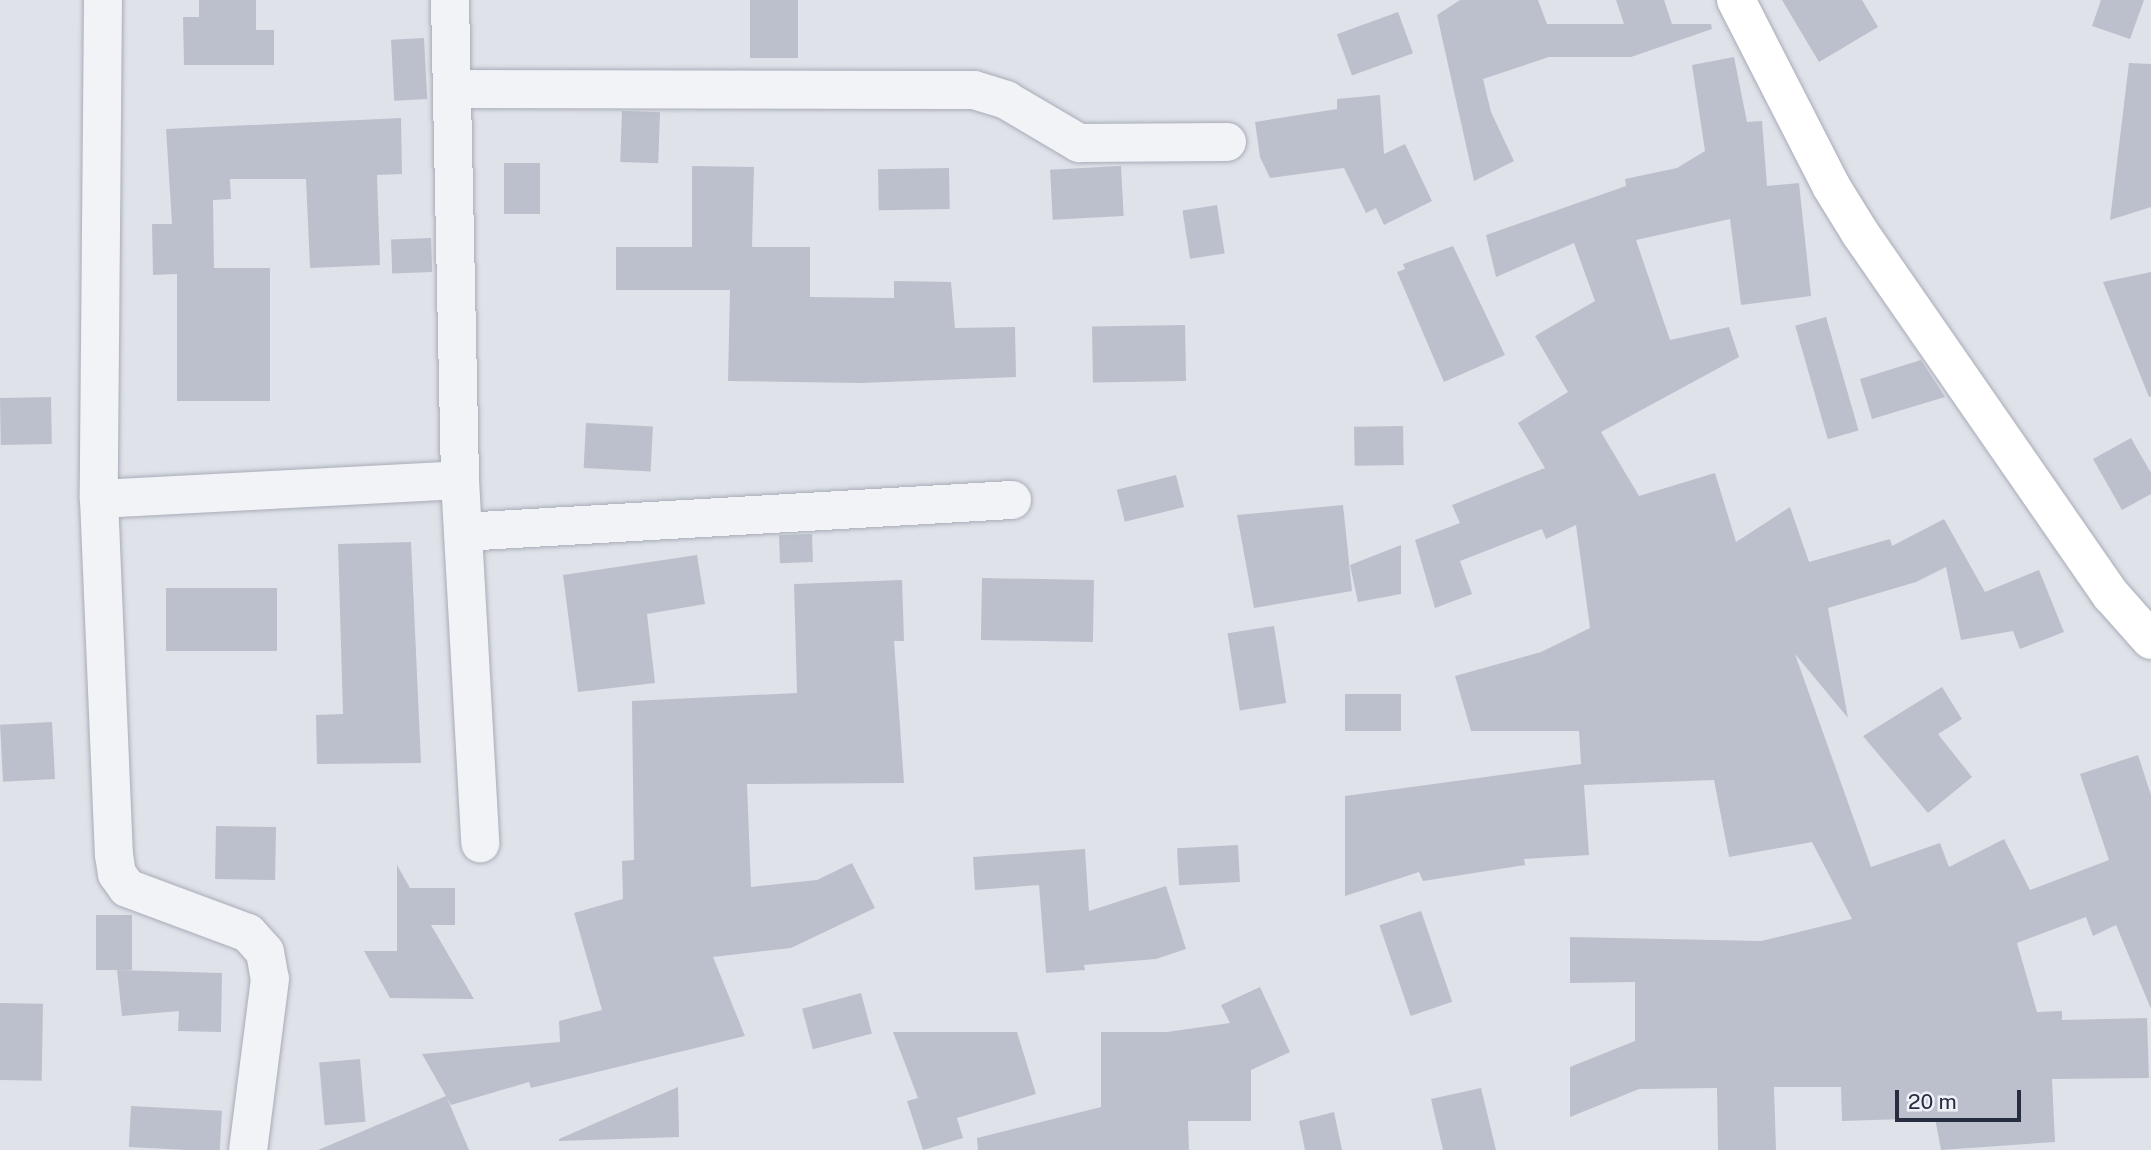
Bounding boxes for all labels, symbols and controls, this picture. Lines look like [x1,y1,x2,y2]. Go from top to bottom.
scale bar [1899,1076,2025,1120]
text: 20 m [1908,1089,1957,1114]

